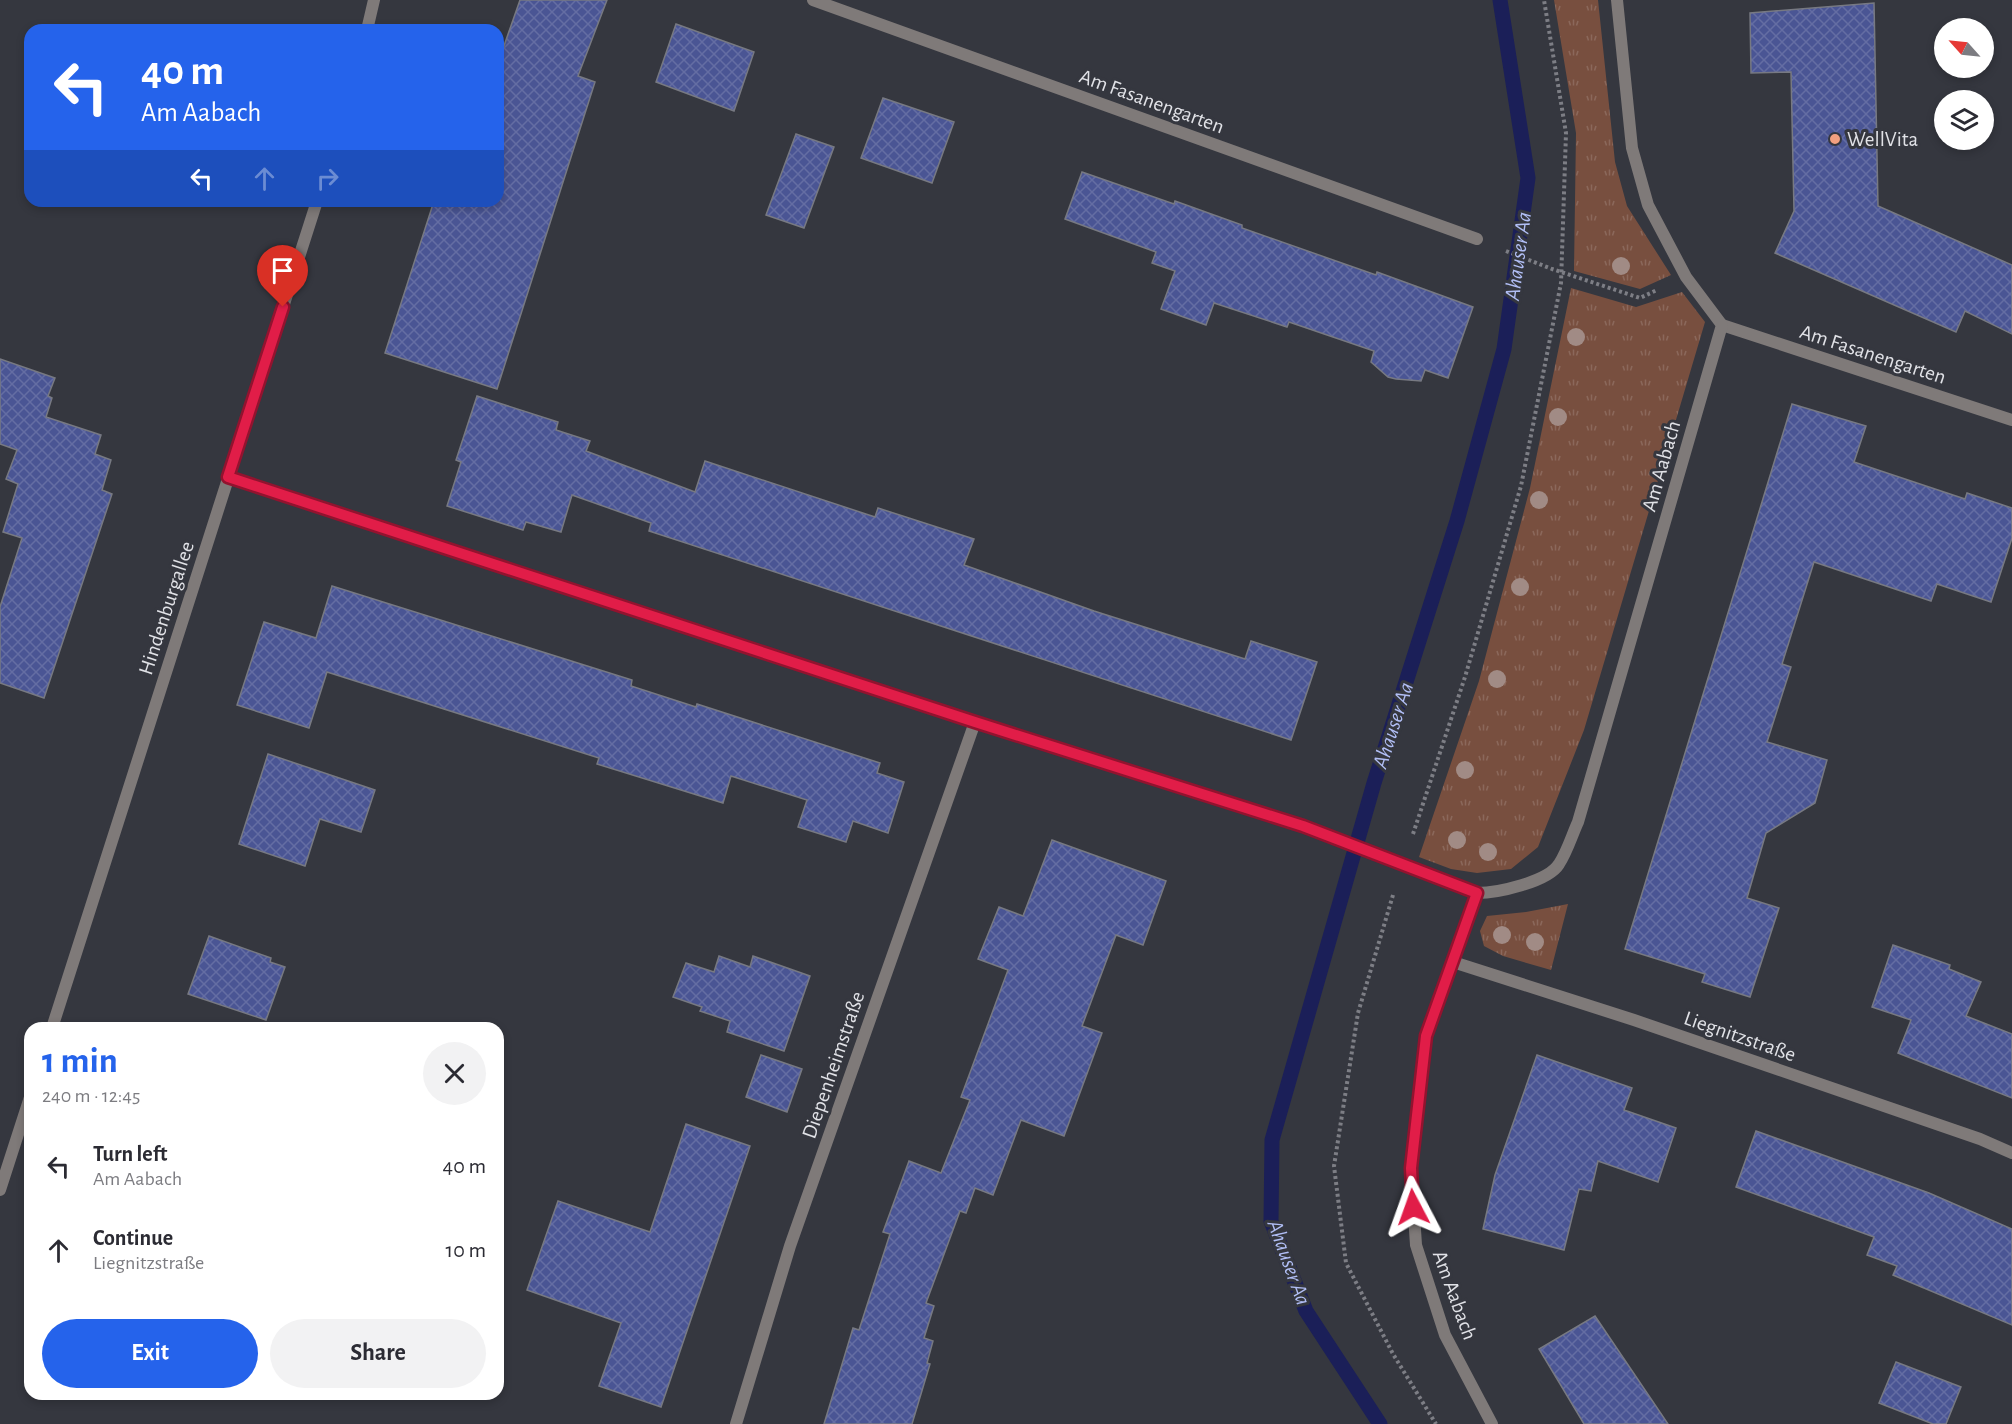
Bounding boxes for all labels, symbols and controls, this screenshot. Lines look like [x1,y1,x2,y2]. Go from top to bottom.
north arrow [1934,18,1994,78]
map controls [1934,18,1994,150]
icon: left [42,48,120,126]
text: 40 m [141,50,224,92]
street label: Am Fasanengarten [1077,66,1227,137]
button: layers [1934,90,1994,150]
text: Am Aabach [141,99,261,126]
place label: WellVita [1847,129,1918,150]
marker: WellVita [1828,132,1842,146]
icon: left [185,162,218,195]
icon: ahead [248,162,281,195]
icon: right [311,162,344,195]
water label: Ahauser Aa [1501,210,1535,303]
pin [257,245,308,307]
icon: arrive [266,254,299,287]
street label: Am Fasanengarten [1797,321,1948,388]
street label: Am Aabach [1638,418,1684,514]
street label: Hindenburgallee [135,539,198,678]
water label: Ahauser Aa [1368,680,1417,772]
street label: Diepenheimstraße [798,989,868,1141]
street label: Liegnitzstraße [1681,1008,1798,1065]
button: close [423,1042,486,1105]
text: 1 min [42,1043,118,1079]
text: 240 m · 12:45 [42,1086,140,1106]
text: Turn left [93,1143,167,1165]
icon: left [42,1150,75,1183]
text: 40 m [443,1155,486,1177]
text: Am Aabach [93,1169,182,1189]
position arrow [1381,1175,1445,1239]
water label: Ahauser Aa [1263,1216,1315,1308]
text: Continue [93,1227,173,1249]
icon: ahead [42,1234,75,1267]
text: 10 m [446,1239,486,1261]
street label: Am Aabach [1429,1248,1480,1343]
text: Liegnitzstraße [93,1253,204,1273]
button: Exit [42,1319,258,1388]
button: Share [270,1319,486,1388]

